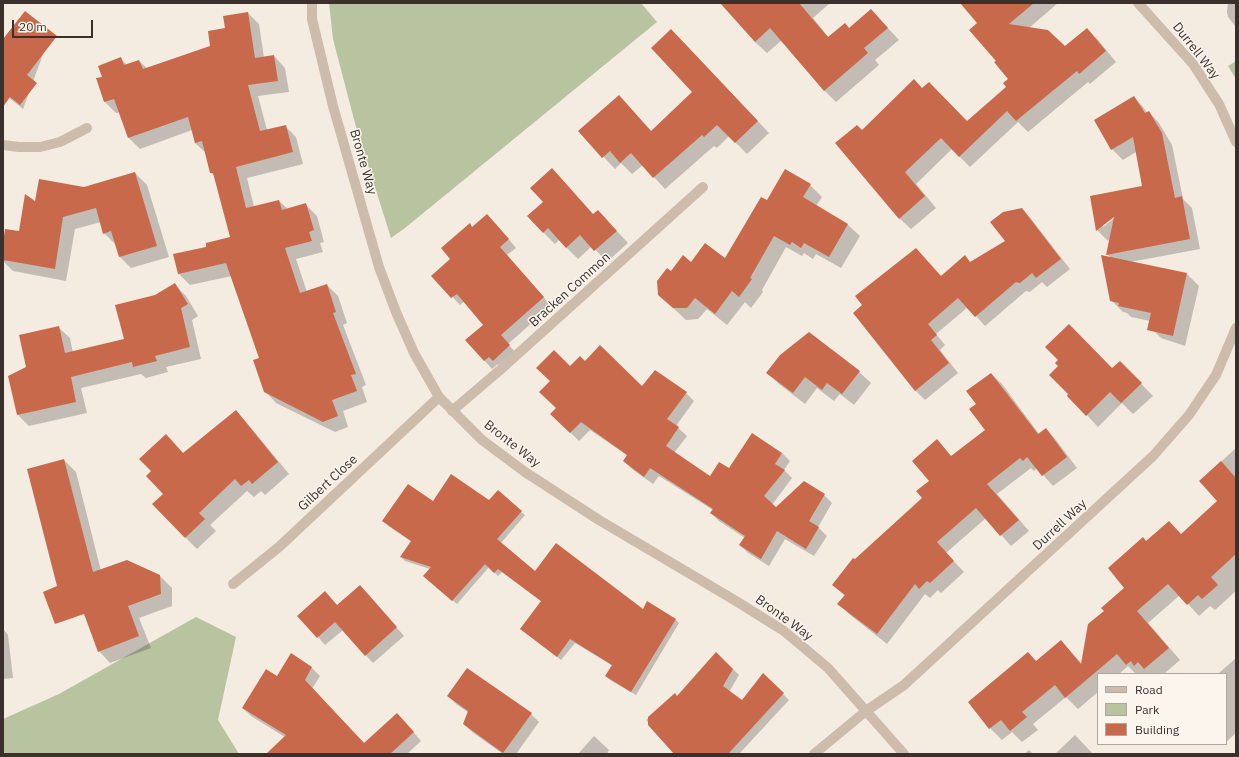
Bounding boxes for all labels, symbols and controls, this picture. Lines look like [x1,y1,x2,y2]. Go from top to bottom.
scale bar [14,12,95,38]
text: 20 m [19,19,47,34]
street label: Durrell Way [1169,20,1223,82]
street label: Bronte Way [346,127,380,197]
street label: Bracken Common [526,250,614,330]
street label: Bronte Way [481,417,543,471]
street label: Gilbert Close [295,452,361,514]
street label: Durrell Way [1030,496,1090,554]
street label: Bronte Way [752,592,816,644]
legend [1097,673,1227,745]
text: Road [1135,682,1163,697]
text: Park [1135,702,1159,717]
text: Building [1135,722,1179,737]

